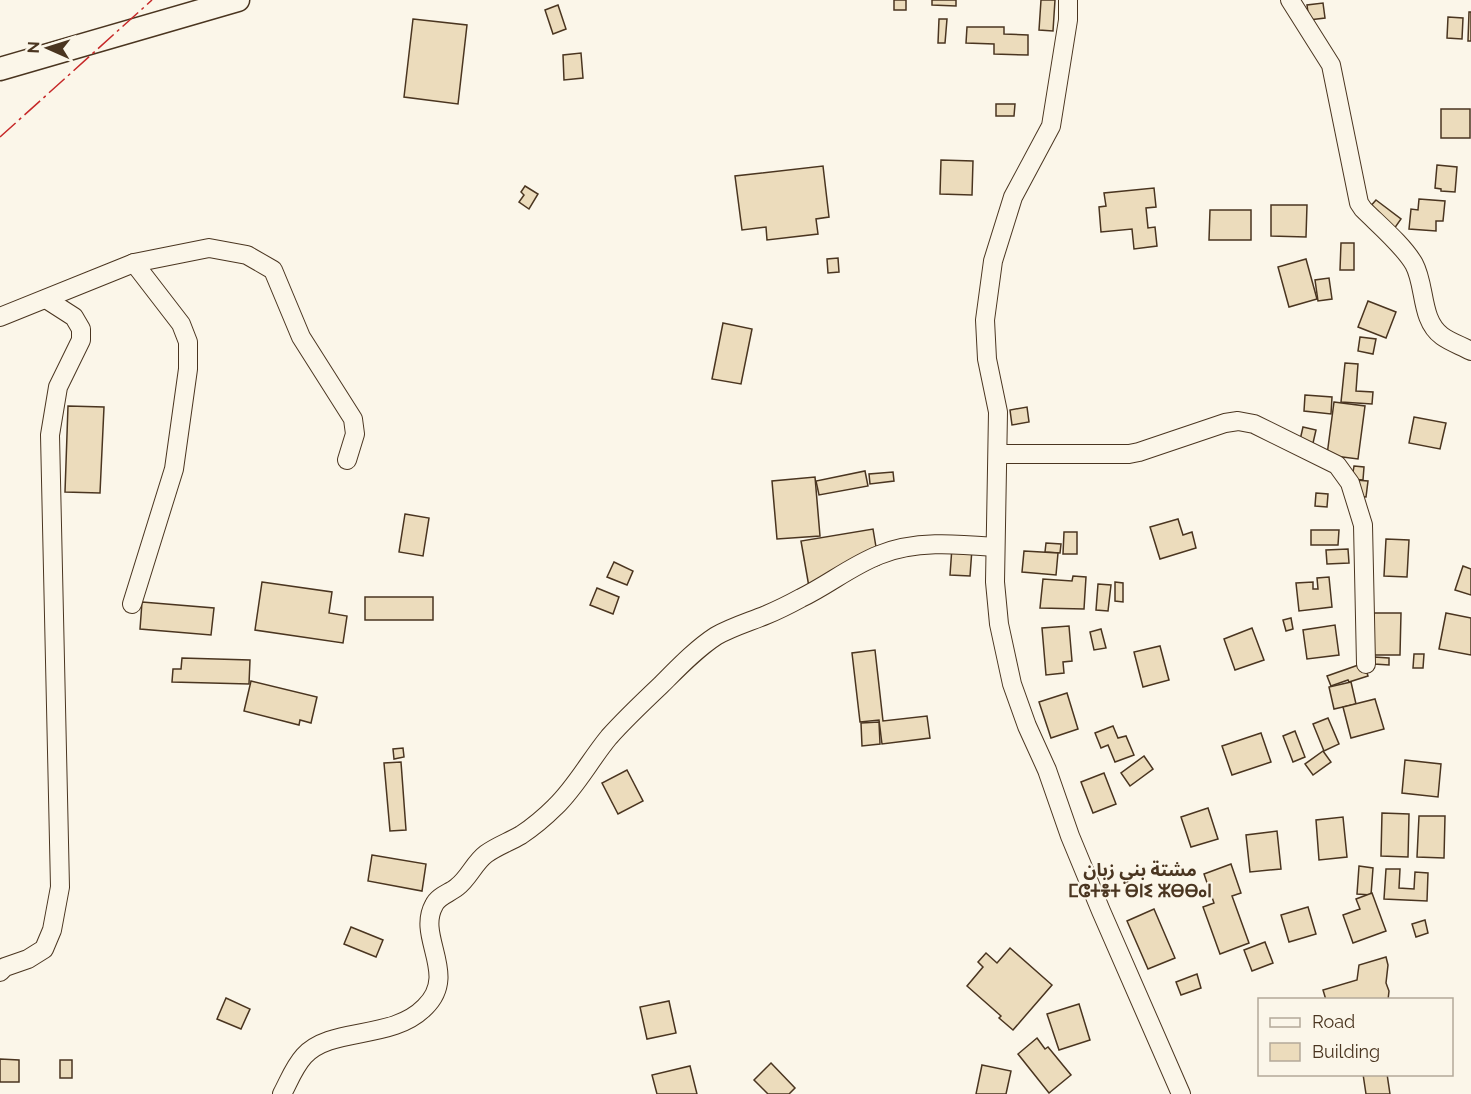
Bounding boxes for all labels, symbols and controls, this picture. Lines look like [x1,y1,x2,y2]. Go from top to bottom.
north arrow [18,18,78,78]
text: N [24,41,43,54]
district label: مشتة بني زبان ⵎⵛⵜⴻⵜ ⴱⵏⵉ ⵣⴱⴱⴰⵏ [1068,859,1212,901]
legend [1258,998,1453,1076]
text: Road [1312,1011,1355,1032]
text: Building [1312,1041,1380,1062]

